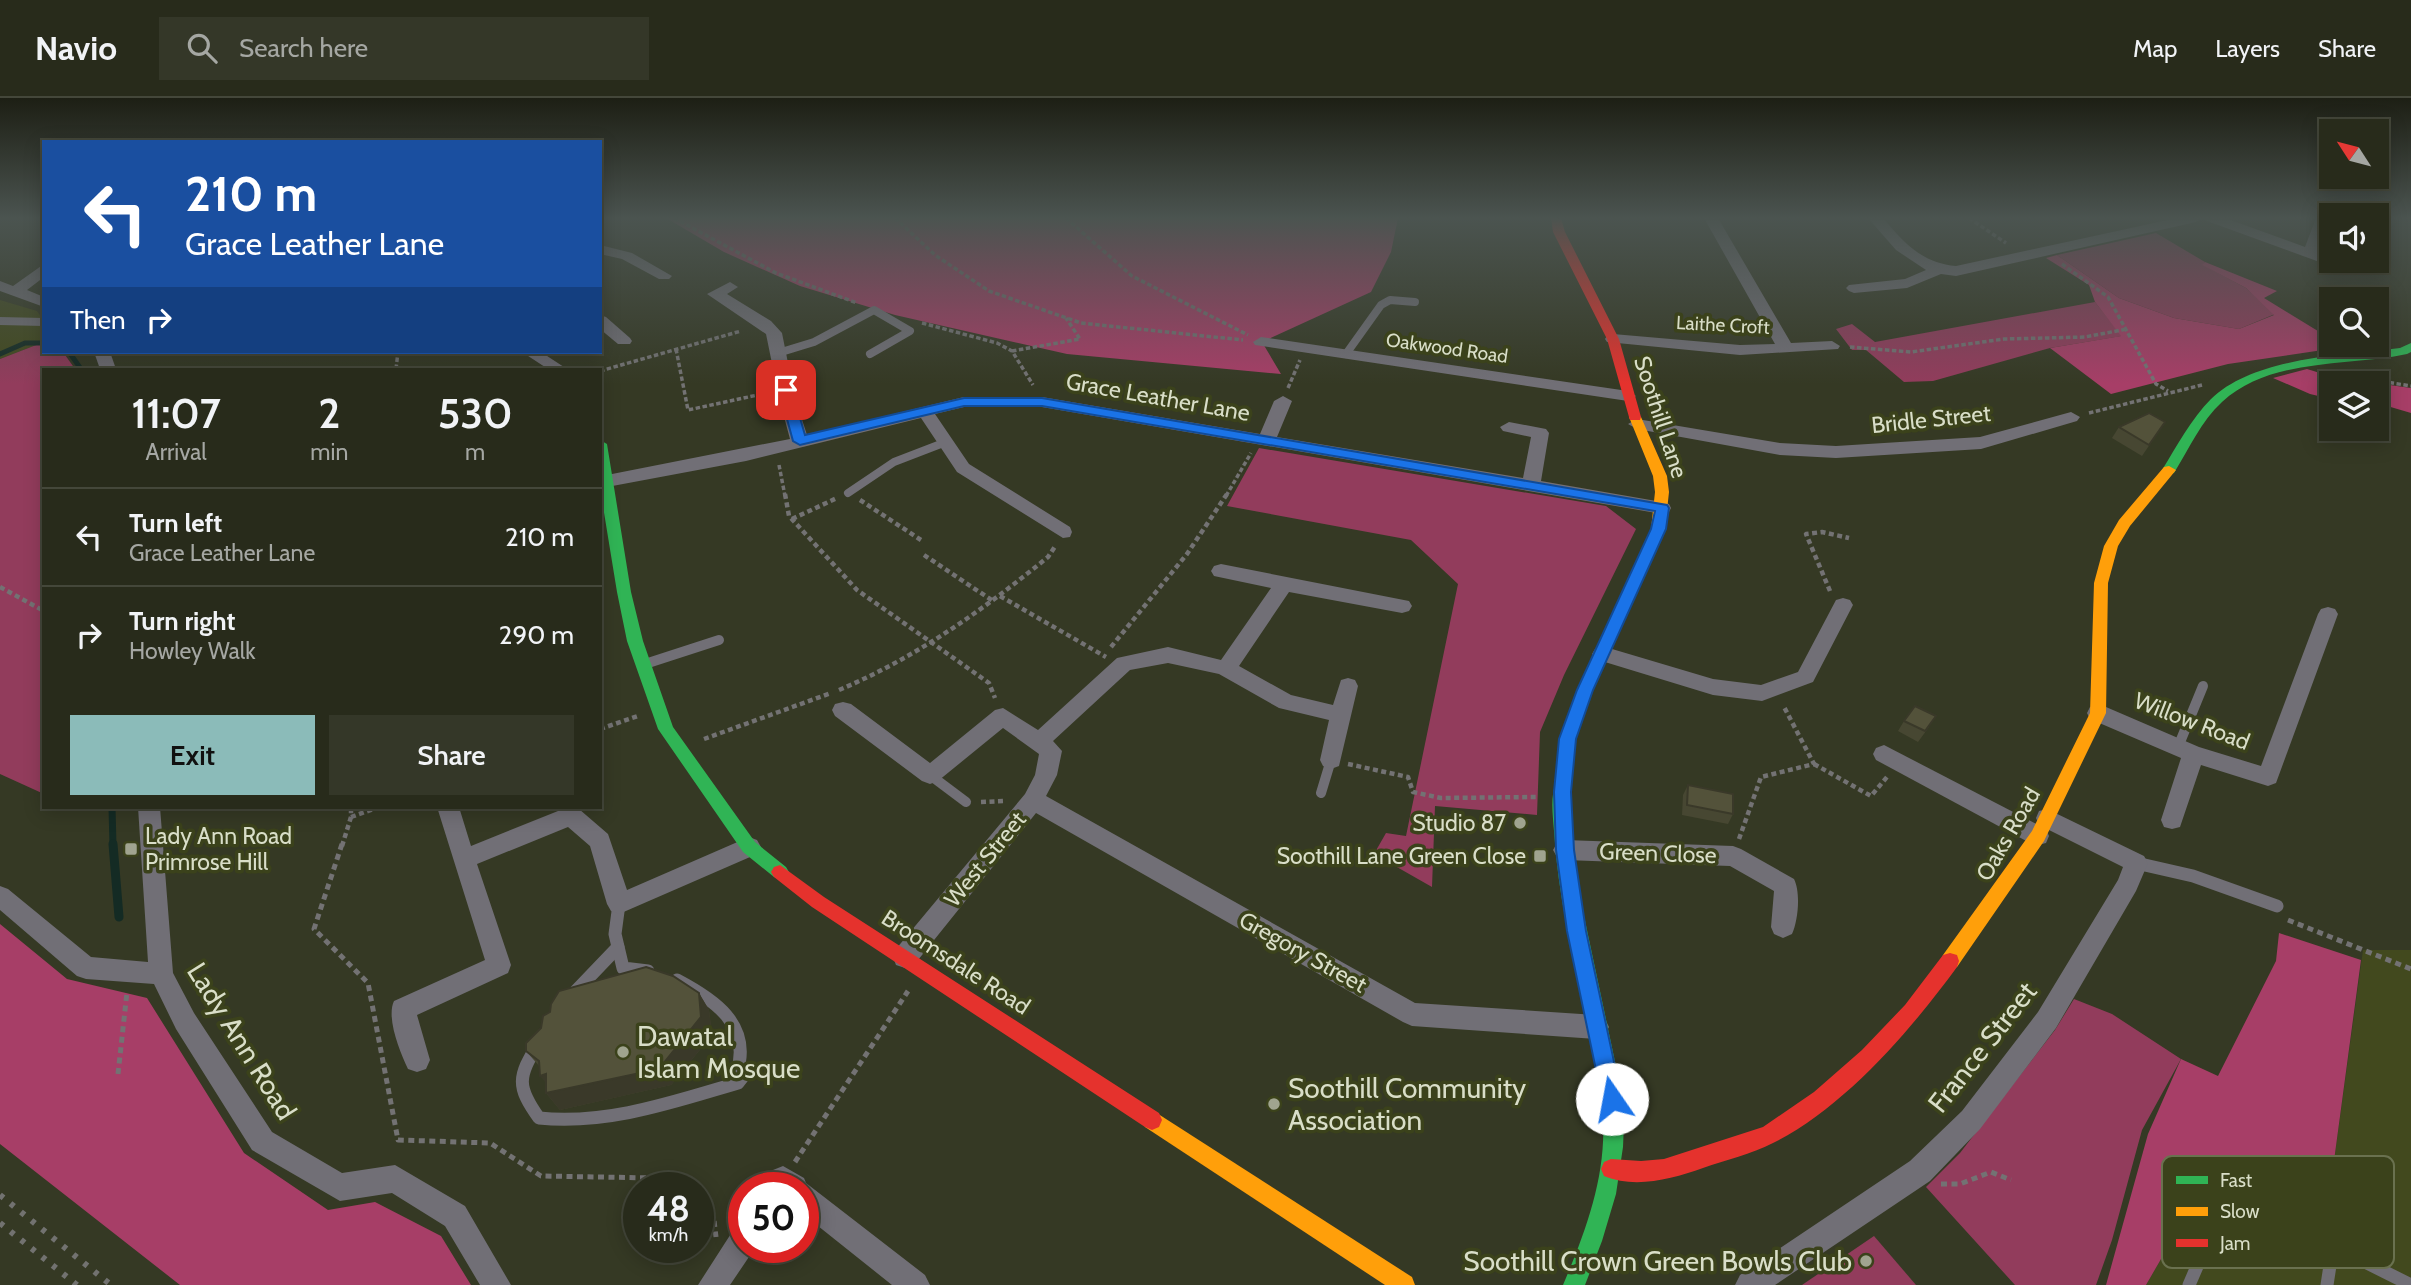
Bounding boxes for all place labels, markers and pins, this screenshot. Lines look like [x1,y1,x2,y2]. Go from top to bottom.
pin [756,360,816,420]
place label: Studio 87 [1412,809,1506,837]
marker: Studio 87 [1512,815,1528,831]
place label: Lady Ann Road Primrose Hill [145,822,292,876]
marker: Lady Ann Road Primrose Hill [123,841,139,857]
place label: Soothill Lane Green Close [1277,842,1526,870]
marker: Soothill Lane Green Close [1532,848,1548,864]
place label: Dawatal Islam Mosque [637,1019,800,1085]
marker: Dawatal Islam Mosque [615,1044,631,1060]
place label: Soothill Community Association [1288,1071,1526,1137]
marker: Soothill Community Association [1266,1096,1282,1112]
place label: Soothill Crown Green Bowls Club [1463,1244,1852,1278]
marker: Soothill Crown Green Bowls Club [1858,1253,1874,1269]

